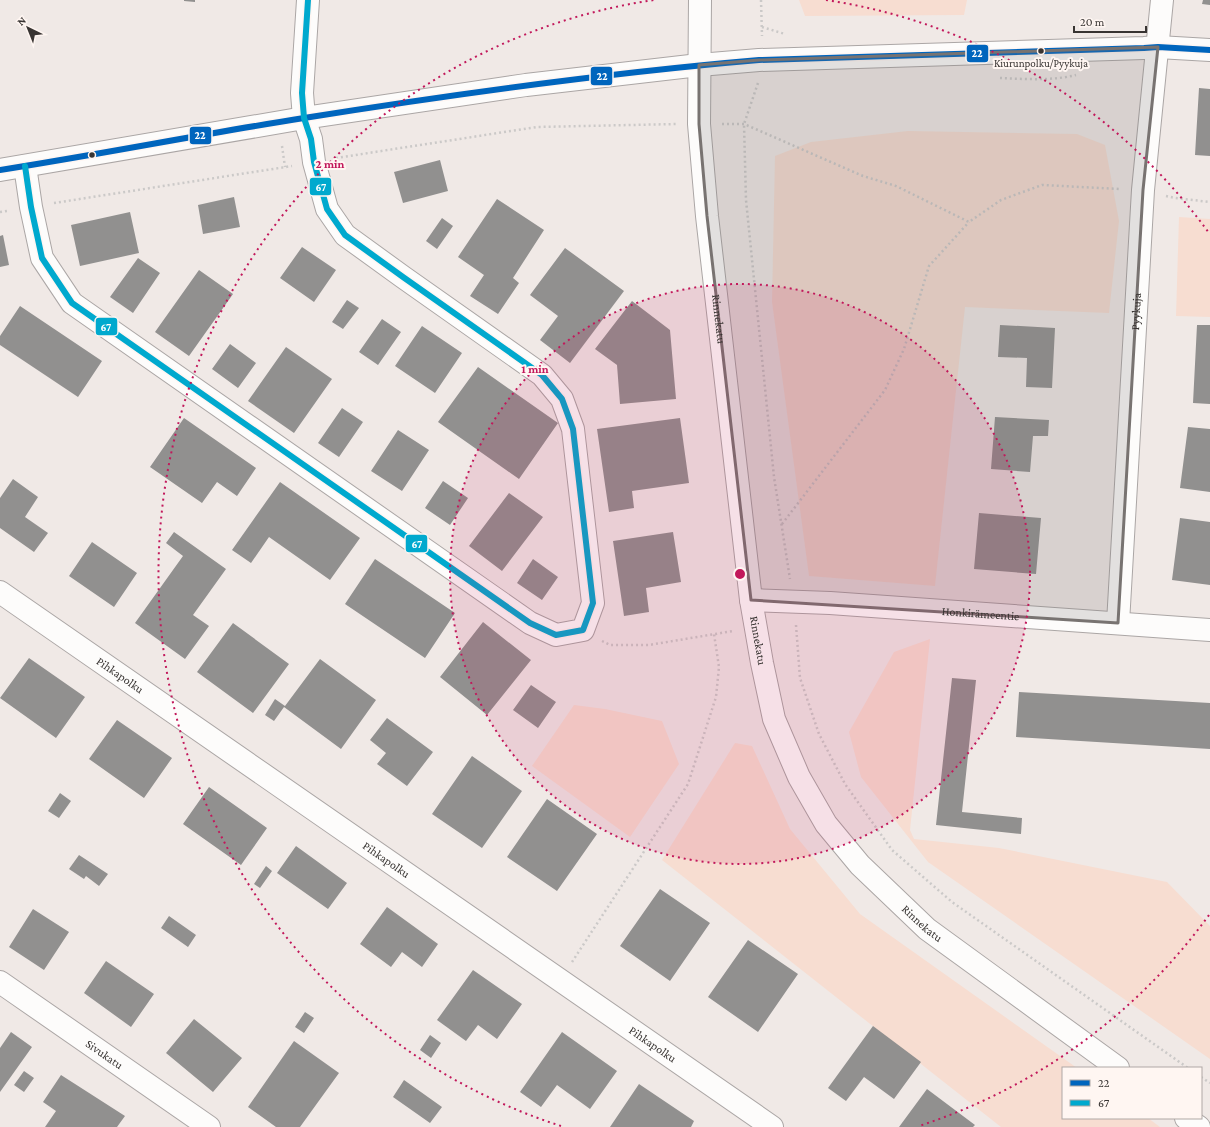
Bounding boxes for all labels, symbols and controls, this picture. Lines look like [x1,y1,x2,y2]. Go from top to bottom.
north arrow [8,8,48,48]
scale bar [1074,8,1146,34]
text: N [14,13,28,28]
text: 20 m [1080,15,1105,29]
line badge: 22 [966,44,989,63]
marker: Kiurunpolku/Pyykuja [1036,46,1046,56]
text: 22 [971,47,983,59]
place label: Kiurunpolku/Pyykuja [994,57,1088,70]
line badge: 22 [590,66,613,86]
text: 22 [596,70,608,82]
line badge: 22 [189,126,212,145]
text: 22 [194,129,206,141]
unlabelled marker [87,150,97,160]
text: 2 min [316,157,345,171]
line badge: 67 [309,177,332,196]
text: 67 [316,181,326,193]
street label: Pyykuja [1128,292,1144,331]
street label: Rinnekatu [709,294,729,345]
line badge: 67 [95,317,118,336]
text: 67 [101,321,111,333]
text: 1 min [521,362,549,376]
line badge: 67 [405,534,428,553]
text: 67 [412,538,422,550]
centre of rings [733,567,747,581]
street label: Honkirämeentie [941,604,1020,623]
street label: Rinnekatu [747,615,769,667]
street label: Pihkapolku [94,654,147,697]
street label: Pihkapolku [360,838,413,881]
street label: Rinnekatu [899,902,946,945]
street label: Pihkapolku [626,1023,679,1066]
street label: Sivukatu [83,1037,126,1073]
legend [1062,1067,1202,1119]
text: 22 [1098,1076,1110,1090]
text: 67 [1098,1096,1110,1110]

